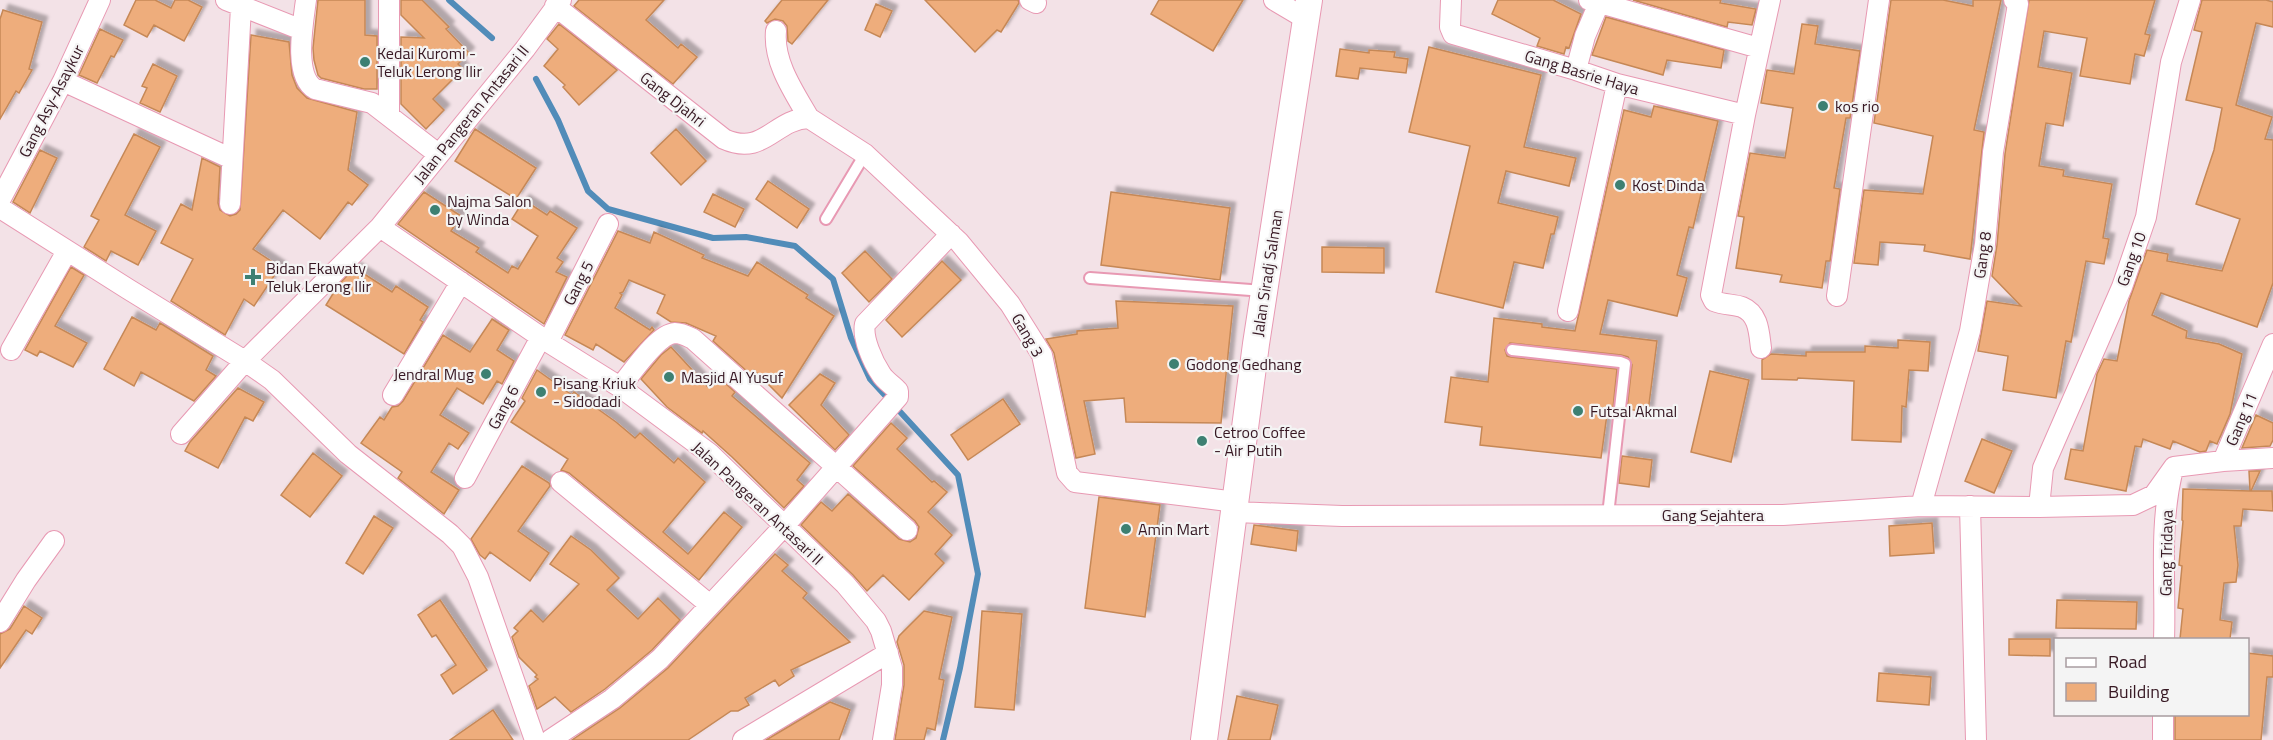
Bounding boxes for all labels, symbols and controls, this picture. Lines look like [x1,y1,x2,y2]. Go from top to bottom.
street label: Gang Asy-Asaykur [12,40,90,162]
street label: Jalan Pangeran Antasari II [408,40,534,188]
place label: Kedai Kuromi - Teluk Lerong Ilir [377,41,482,83]
street label: Gang Basrie Haya [1522,43,1642,101]
marker: Kedai Kuromi - Teluk Lerong Ilir [358,55,372,69]
street label: Gang Djahri [635,66,711,132]
place label: kos rio [1835,94,1879,118]
marker: kos rio [1816,99,1830,113]
place label: Kost Dinda [1632,173,1705,197]
marker: Kost Dinda [1613,178,1627,192]
place label: Najma Salon by Winda [447,189,532,231]
marker: Najma Salon by Winda [428,203,442,217]
street label: Jalan Siradj Salman [1245,208,1289,338]
street label: Gang 10 [2110,228,2152,289]
street label: Gang 8 [1967,230,1997,280]
place label: Bidan Ekawaty Teluk Lerong Ilir [266,256,371,298]
street label: Gang 5 [557,257,599,309]
marker: Bidan Ekawaty Teluk Lerong Ilir [244,268,262,286]
street label: Gang 3 [1006,309,1050,361]
place label: Godong Gedhang [1186,352,1301,376]
marker: Godong Gedhang [1167,357,1181,371]
place label: Jendral Mug [393,362,474,386]
place label: Masjid Al Yusuf [681,365,784,389]
marker: Jendral Mug [479,367,493,381]
marker: Masjid Al Yusuf [662,370,676,384]
place label: Pisang Kriuk - Sidodadi [553,371,636,413]
street label: Gang 6 [481,381,525,433]
marker: Pisang Kriuk - Sidodadi [534,385,548,399]
street label: Gang 11 [2219,388,2263,450]
place label: Futsal Akmal [1590,399,1677,423]
marker: Futsal Akmal [1571,404,1585,418]
place label: Cetroo Coffee - Air Putih [1214,420,1306,462]
marker: Cetroo Coffee - Air Putih [1195,434,1209,448]
street label: Jalan Pangeran Antasari II [687,436,829,570]
street label: Gang Sejahtera [1662,503,1764,527]
street label: Gang Tridaya [2153,510,2179,596]
place label: Amin Mart [1138,517,1210,541]
marker: Amin Mart [1119,522,1133,536]
legend [2054,638,2249,716]
text: Road [2108,648,2147,675]
text: Building [2108,678,2169,705]

